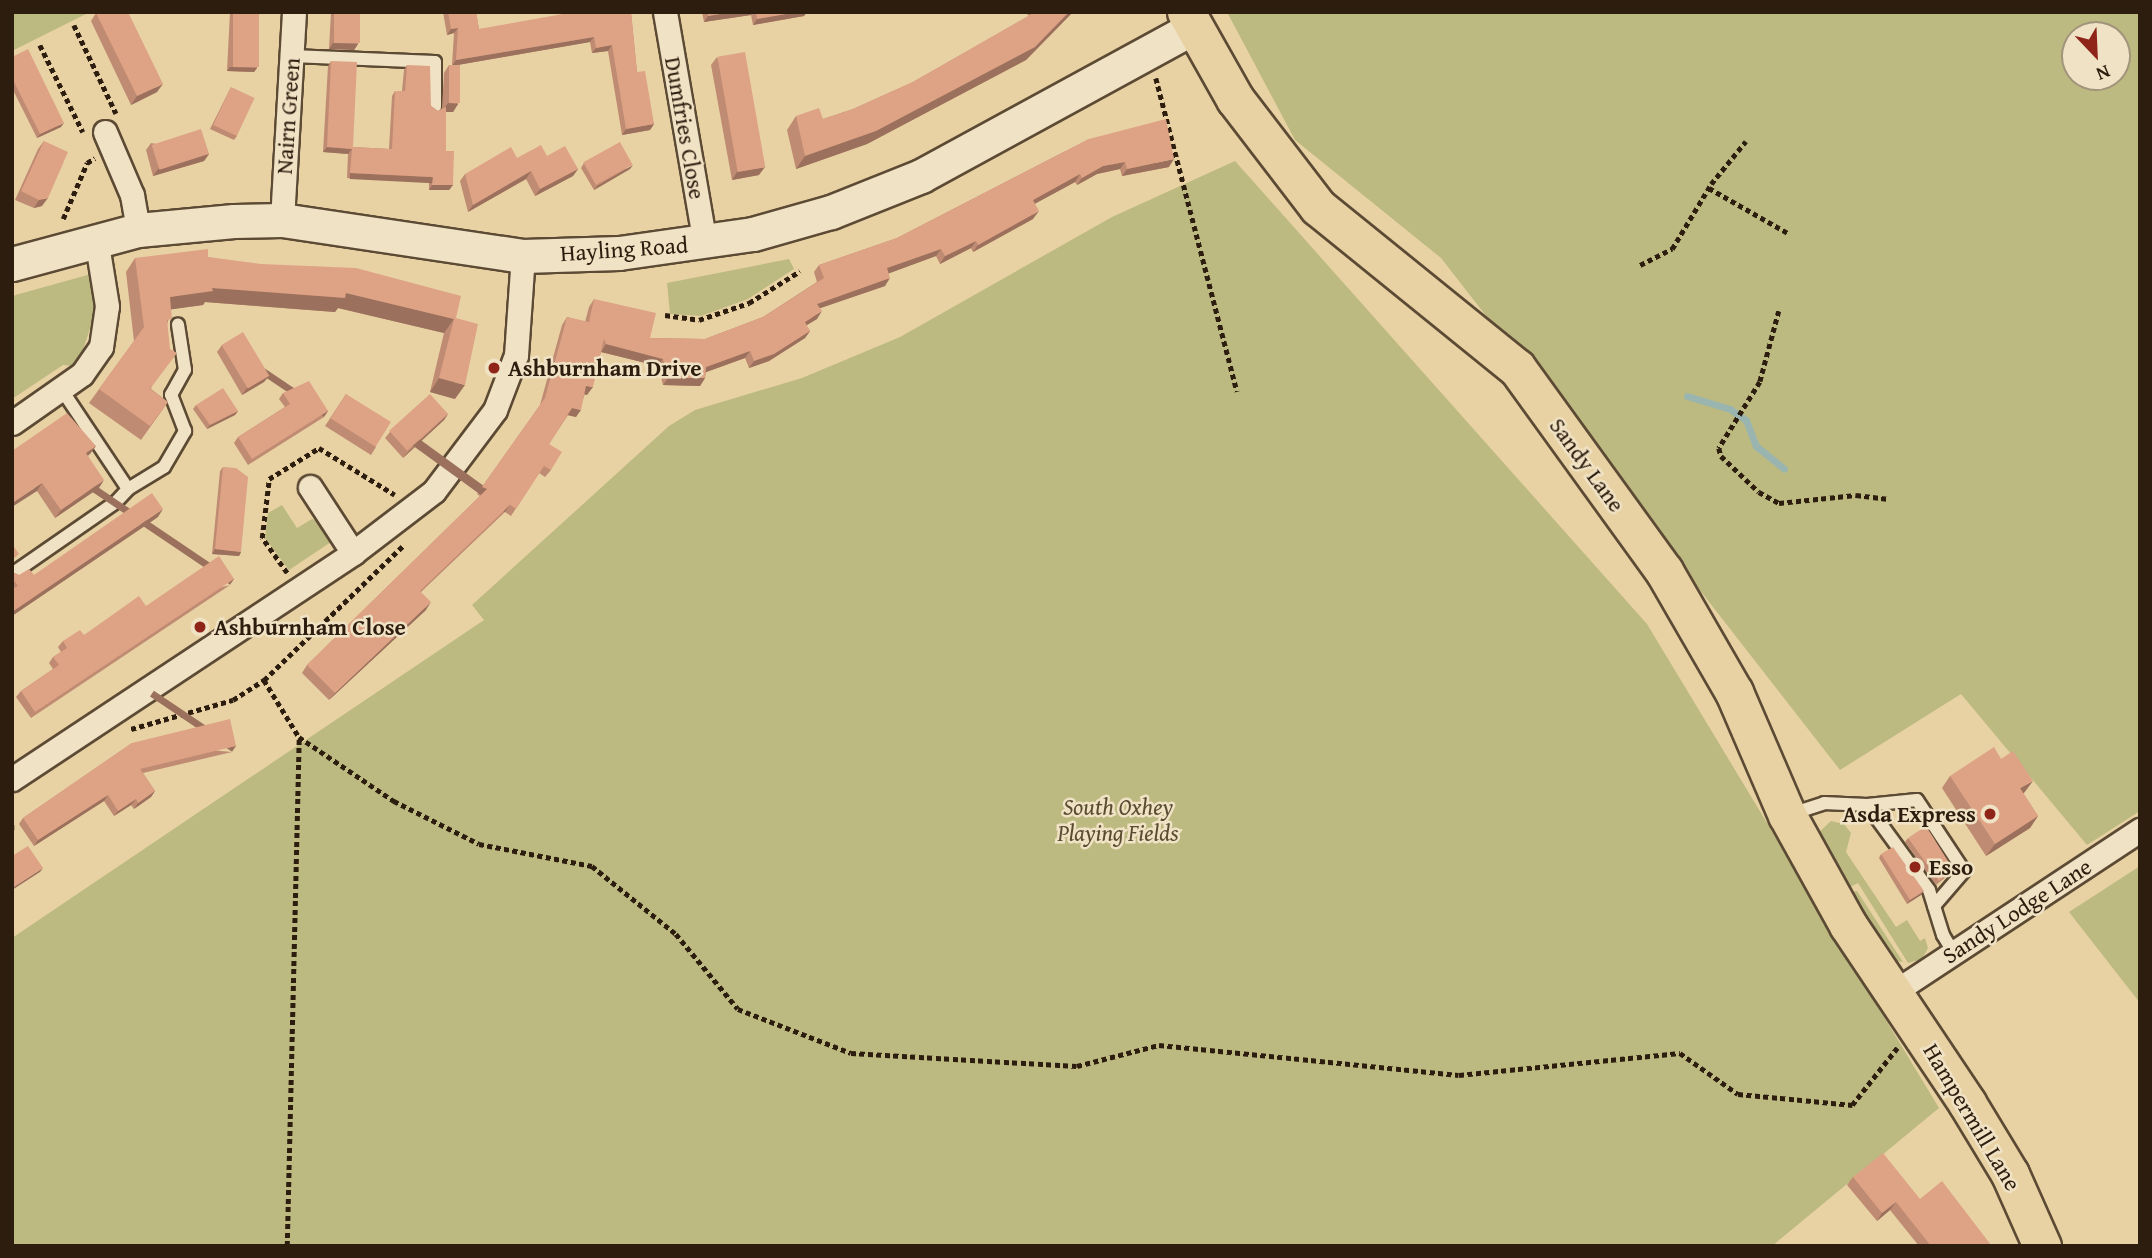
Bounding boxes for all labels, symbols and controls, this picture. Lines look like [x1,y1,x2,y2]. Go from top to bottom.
north arrow [2061,21,2131,91]
street label: Dumfries Close [659,55,711,201]
street label: Nairn Green [270,57,306,175]
text: N [2092,58,2115,89]
street label: Hayling Road [559,231,689,267]
place label: Ashburnham Drive [508,354,701,382]
marker: Ashburnham Drive [486,360,502,376]
street label: Sandy Lane [1544,413,1630,517]
place label: Ashburnham Close [214,613,406,641]
marker: Ashburnham Close [192,619,208,635]
park label: South Oxhey Playing Fields [1058,793,1178,847]
place label: Asda Express [1843,800,1976,828]
marker: Asda Express [1982,806,1998,822]
place label: Esso [1929,853,1973,881]
street label: Sandy Lodge Lane [1937,853,2097,969]
marker: Esso [1907,859,1923,875]
street label: Hampermill Lane [1917,1038,2027,1196]

